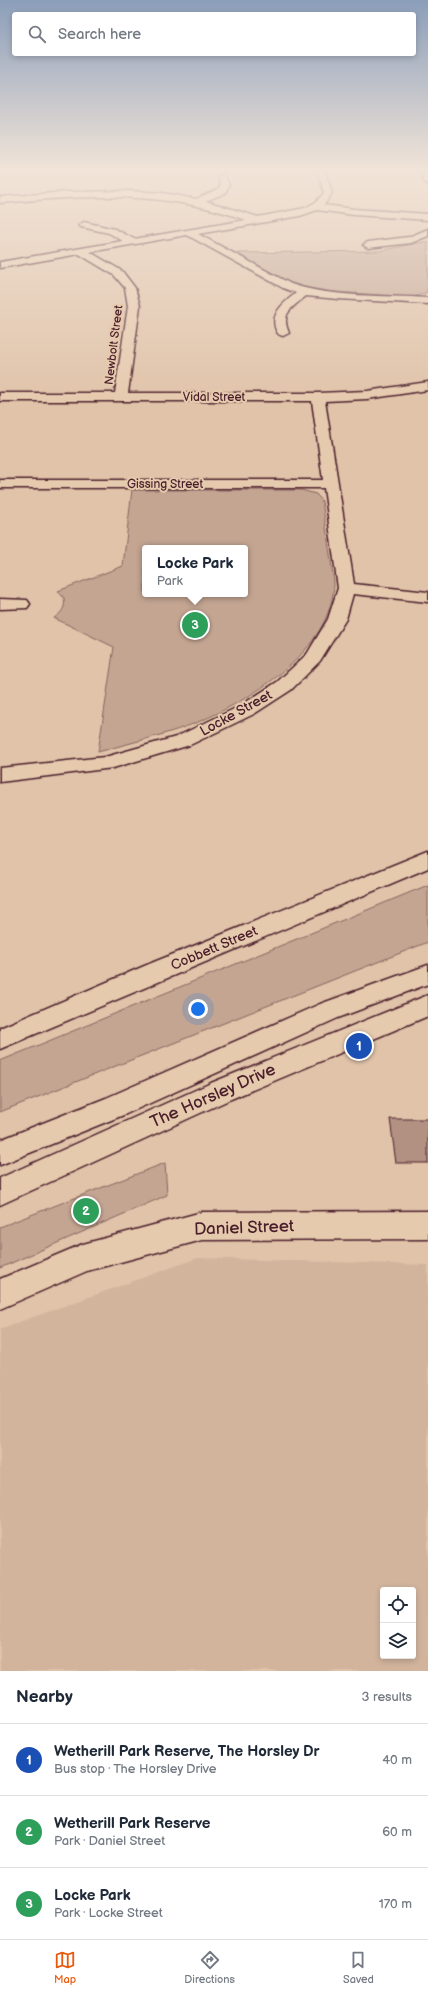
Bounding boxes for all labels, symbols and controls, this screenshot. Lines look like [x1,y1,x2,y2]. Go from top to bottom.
search box [12,12,416,56]
icon: search [26,23,48,45]
text: Search here [58,25,141,44]
street label: Newbolt Street [102,304,126,386]
street label: Vidal Street [183,390,246,405]
street label: Gissing Street [127,477,203,492]
popup [142,545,248,597]
text: Locke Park [157,554,233,573]
text: Park [157,573,183,589]
pin: 3 [182,610,208,640]
street label: Locke Street [197,686,276,740]
street label: Cobbett Street [168,922,261,974]
your location [188,999,208,1019]
pin: 1 [346,1031,372,1061]
street label: The Horsley Drive [147,1059,279,1133]
pin: 2 [73,1196,99,1226]
street label: Daniel Street [194,1216,295,1240]
map controls [380,1587,416,1659]
button: locate [380,1587,416,1623]
button: layers [380,1623,416,1659]
text: Nearby [16,1687,73,1707]
text: 3 results [361,1689,412,1705]
text: Wetherill Park Reserve, The Horsley Dr [54,1742,319,1761]
text: 1 [26,1752,32,1768]
text: 40 m [382,1752,412,1768]
text: Bus stop · The Horsley Drive [54,1761,217,1777]
text: Wetherill Park Reserve [54,1814,210,1833]
text: 2 [25,1824,33,1840]
text: 60 m [382,1824,412,1840]
text: Park · Daniel Street [54,1833,165,1849]
text: Locke Park [54,1886,131,1905]
text: 3 [25,1896,33,1912]
text: 170 m [379,1896,412,1912]
text: Park · Locke Street [54,1905,163,1921]
tab: Map [54,1949,76,1986]
tab: Directions [184,1949,235,1986]
tab: Saved [343,1949,374,1986]

